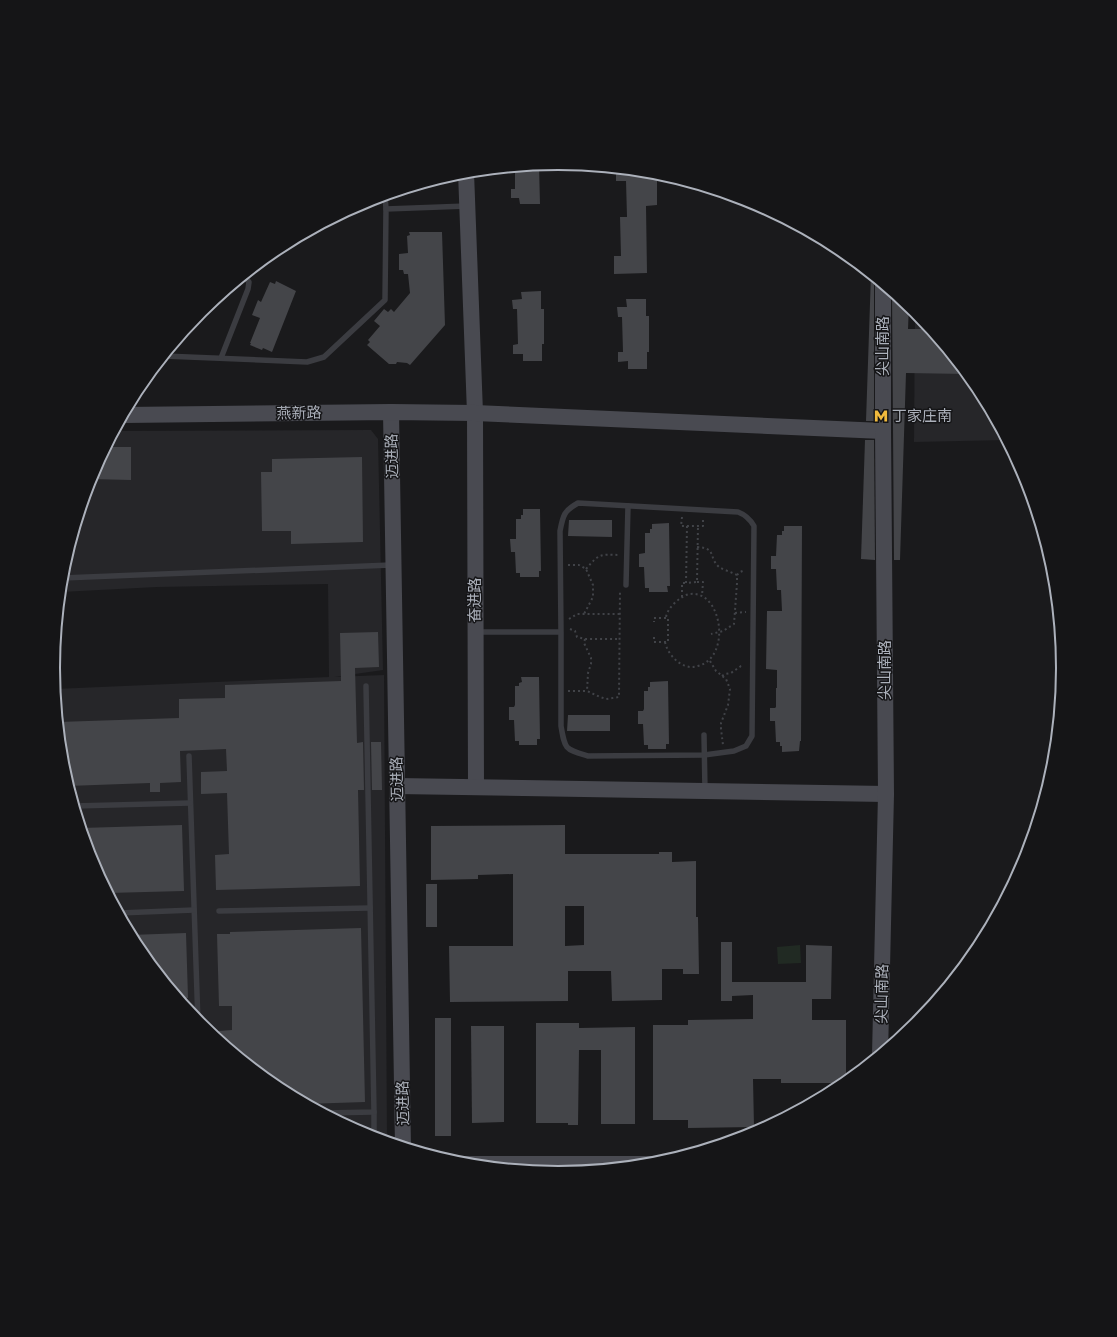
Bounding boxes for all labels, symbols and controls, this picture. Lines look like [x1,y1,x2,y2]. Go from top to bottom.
street label: 尖山南路 [872,316,894,376]
street label: 燕新路 [276,402,322,424]
place label: 丁家庄南 [892,405,952,427]
metro station icon: 丁家庄南 [873,408,889,424]
street label: 迈进路 [381,433,403,479]
street label: 奋进路 [464,577,486,623]
street label: 尖山南路 [874,640,896,700]
street label: 迈进路 [386,756,408,802]
street label: 尖山南路 [870,964,894,1024]
street label: 迈进路 [392,1080,414,1126]

